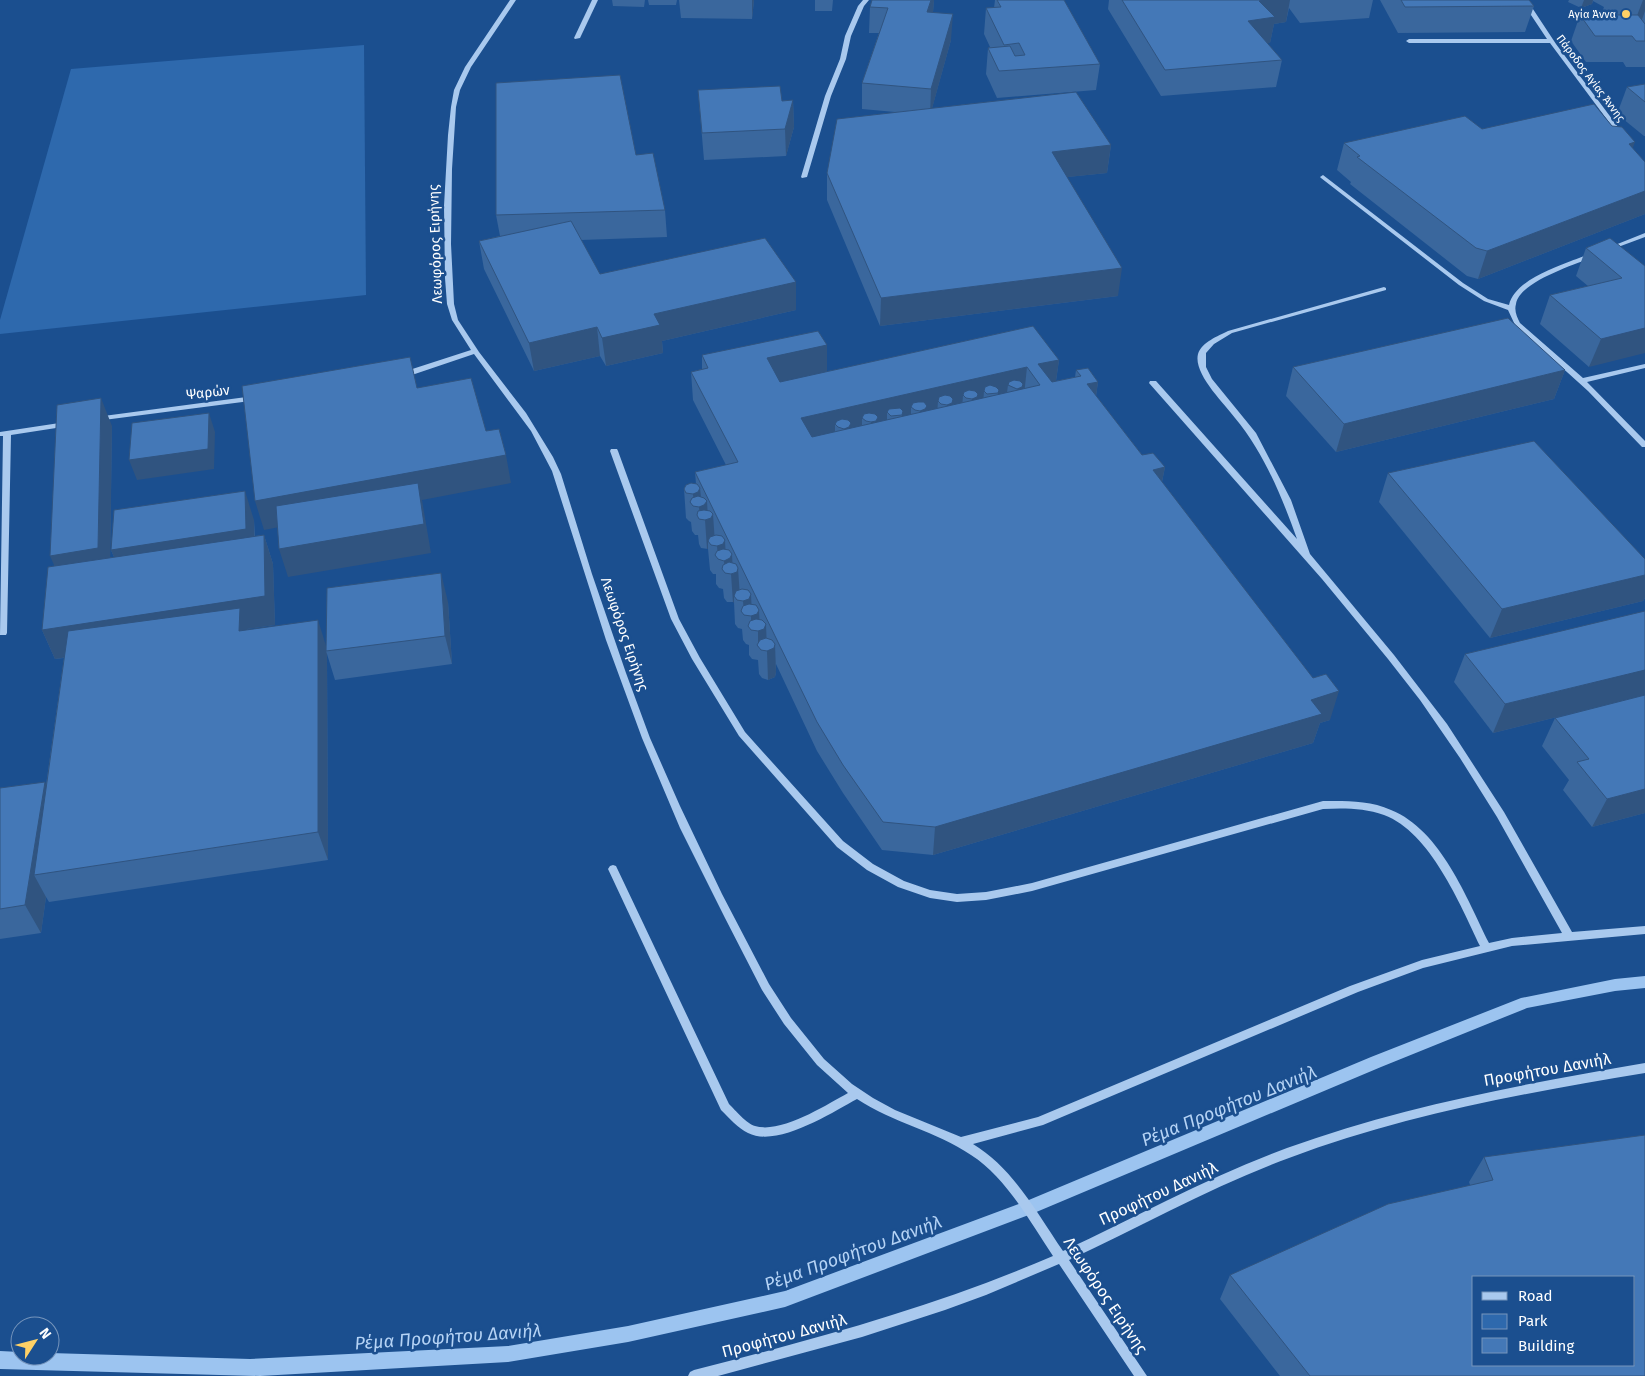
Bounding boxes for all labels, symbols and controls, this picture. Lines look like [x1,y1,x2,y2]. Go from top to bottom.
place label: Αγία Άννα [1568,8,1616,21]
marker: Αγία Άννα [1620,8,1632,20]
street label: Πάροδος Αγίας Άννης [1554,32,1628,124]
street label: Λεωφόρος Ειρήνης [425,184,446,304]
street label: Ψαρών [185,381,231,404]
street label: Λεωφόρος Ειρήνης [597,575,652,694]
street label: Προφήτου Δανιήλ [1482,1049,1613,1090]
water label: Ρέμα Προφήτου Δανιήλ [1138,1061,1320,1151]
street label: Προφήτου Δανιήλ [1096,1157,1222,1229]
water label: Ρέμα Προφήτου Δανιήλ [761,1211,945,1295]
street label: Λεωφόρος Ειρήνης [1060,1233,1152,1358]
legend [1472,1276,1635,1366]
text: Road [1518,1287,1553,1305]
street label: Προφήτου Δανιήλ [720,1309,850,1361]
text: Park [1518,1312,1548,1330]
north arrow [10,1316,60,1366]
water label: Ρέμα Προφήτου Δανιήλ [354,1319,542,1355]
text: N [36,1325,55,1342]
text: Building [1518,1337,1574,1355]

